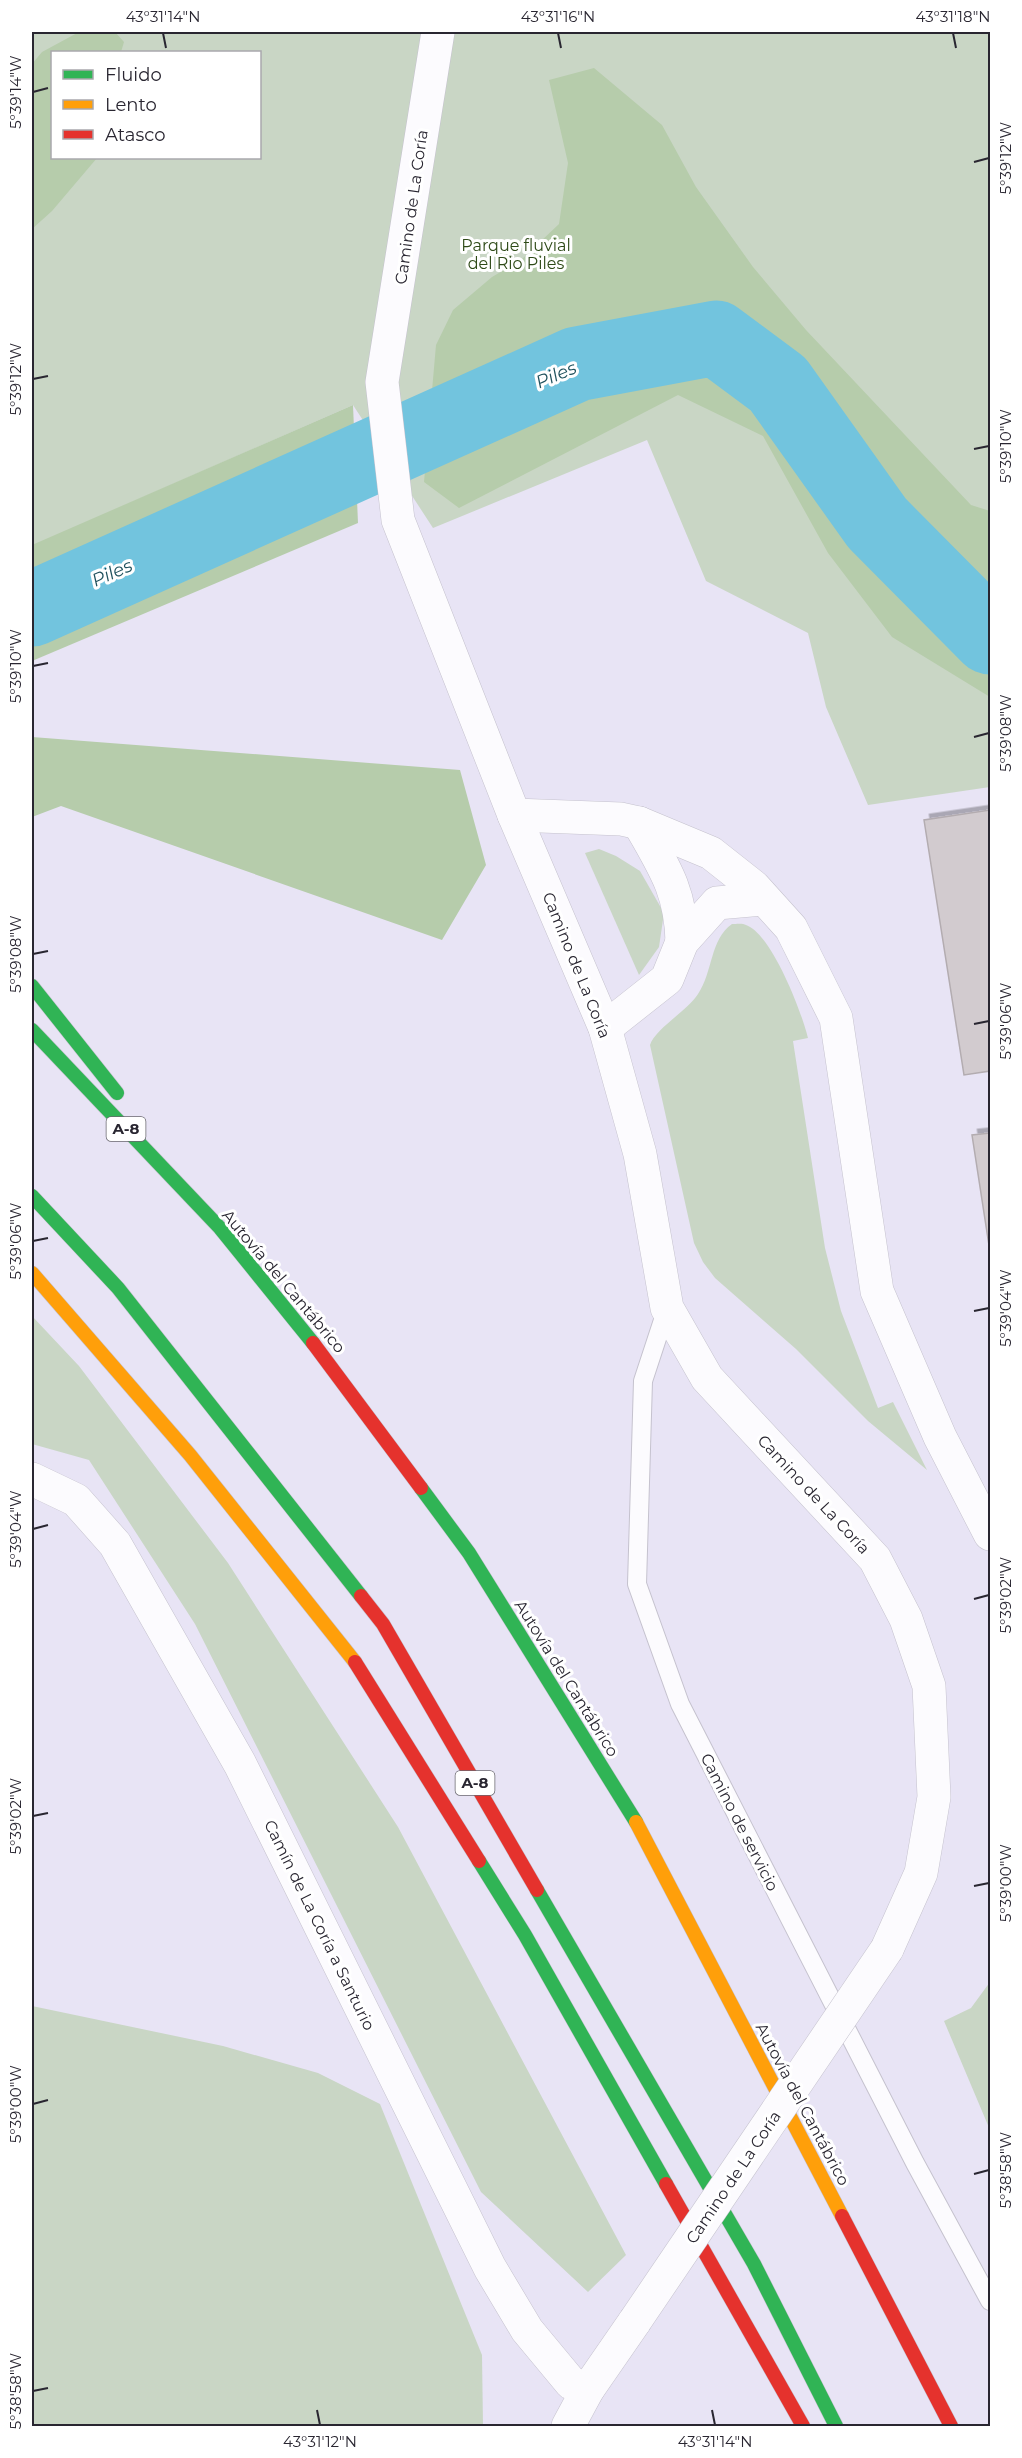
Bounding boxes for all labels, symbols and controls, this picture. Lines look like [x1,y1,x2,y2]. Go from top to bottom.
text: 43°31'14"N [126,7,200,26]
text: 43°31'16"N [521,7,595,26]
text: 43°31'18"N [916,7,990,26]
legend [51,51,261,159]
text: 5°39'14"W [6,55,25,129]
text: Fluido [105,64,162,86]
text: Lento [105,94,157,116]
text: 5°39'12"W [996,121,1015,194]
text: Atasco [105,124,165,146]
street label: Camino de La Coría [391,129,432,286]
park label: Parque fluvial del Rio Piles [461,236,571,273]
text: 5°39'12"W [6,342,25,415]
water label: Piles [532,357,580,393]
text: 5°39'10"W [996,409,1015,483]
water label: Piles [88,554,136,592]
text: 5°39'10"W [6,629,25,703]
text: 5°39'08"W [996,694,1015,772]
street label: Camino de La Coría [539,889,615,1041]
text: 5°39'08"W [6,915,25,993]
text: 5°39'06"W [996,982,1015,1059]
road number: A-8 [106,1117,146,1141]
text: 5°39'06"W [6,1202,25,1279]
street label: Autovía del Cantábrico [218,1206,349,1357]
text: 5°39'04"W [996,1269,1015,1347]
street label: Camino de La Coría [754,1431,874,1558]
text: 5°39'04"W [6,1490,25,1568]
text: 5°39'02"W [996,1556,1015,1633]
street label: Autovía del Cantábrico [511,1596,623,1760]
street label: Camino de servicio [697,1750,783,1894]
road number: A-8 [456,1771,494,1795]
text: 5°39'02"W [6,1777,25,1854]
street label: Camín de La Coría a Santurio [260,1817,379,2033]
text: 5°39'00"W [996,1844,1015,1922]
street label: Autovía del Cantábrico [752,2020,853,2189]
text: 5°39'00"W [6,2065,25,2143]
street label: Camino de La Coría [682,2107,785,2247]
text: 5°38'58"W [996,2131,1015,2208]
text: 5°38'58"W [6,2352,25,2429]
text: 43°31'12"N [283,2432,357,2451]
text: 43°31'14"N [678,2432,752,2451]

